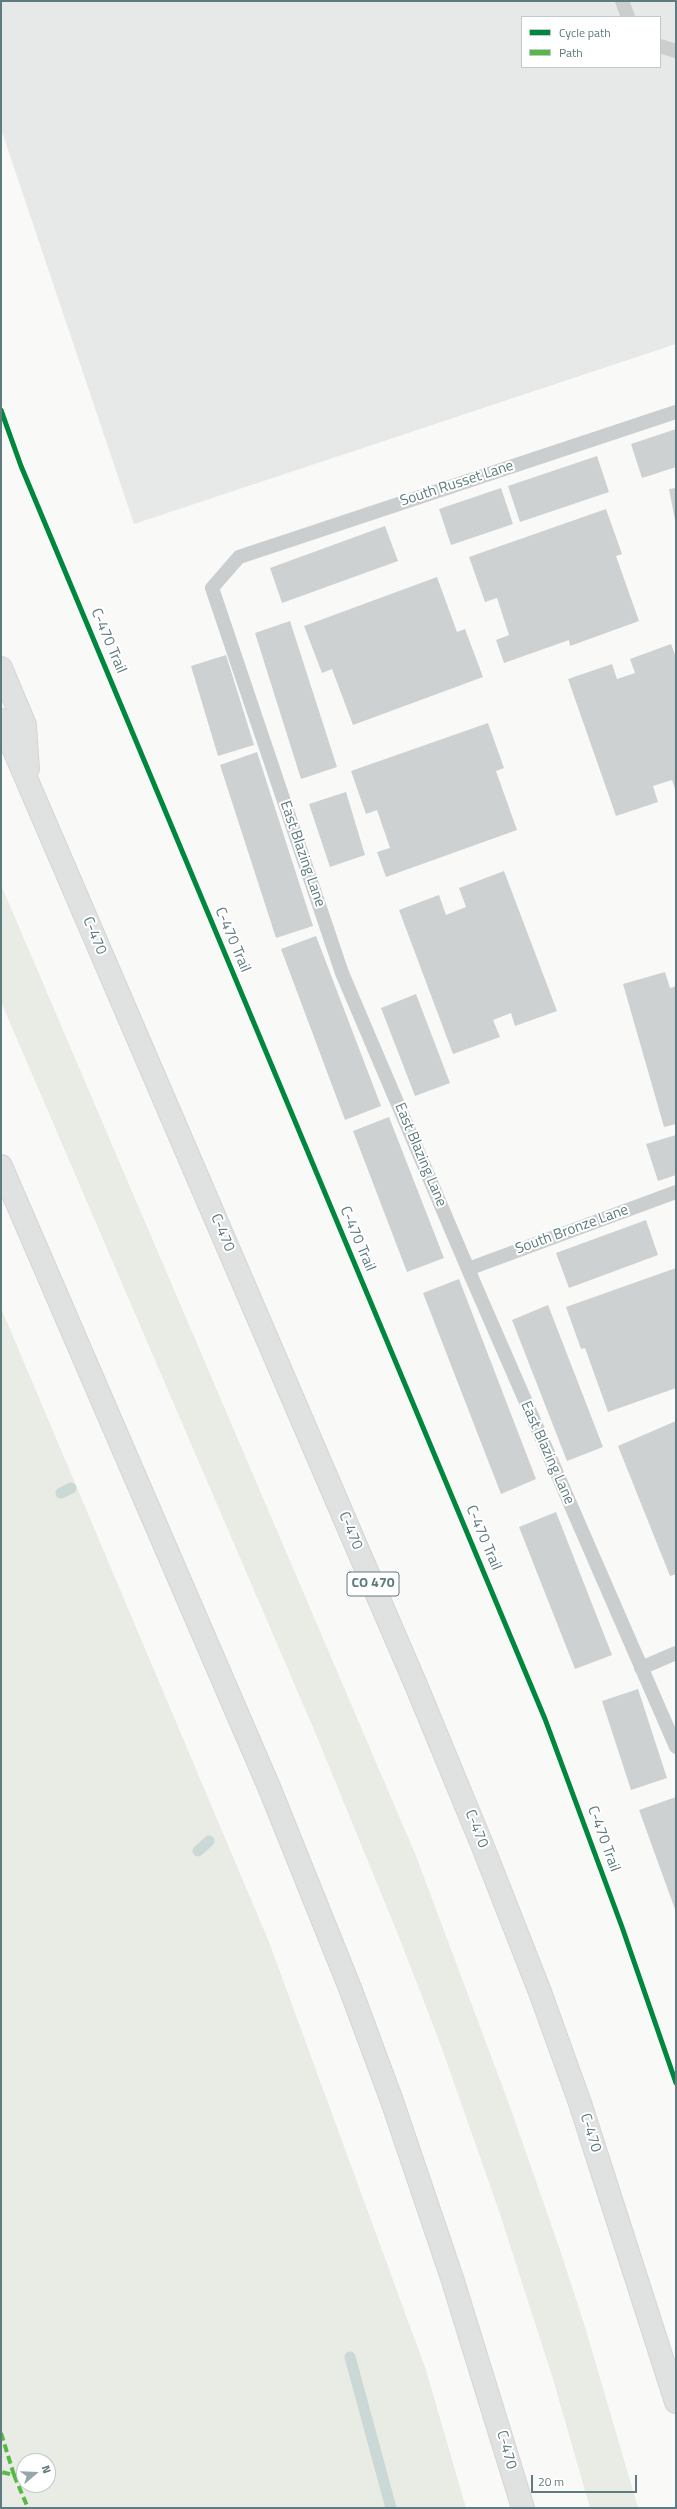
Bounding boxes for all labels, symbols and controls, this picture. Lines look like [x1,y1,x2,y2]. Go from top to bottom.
legend [521,16,661,68]
text: Cycle path [559,23,611,42]
text: Path [559,43,583,62]
street label: South Russet Lane [398,457,516,511]
street label: C-470 Trail [86,606,130,676]
street label: East Blazing Lane [275,799,329,909]
street label: C-470 Trail [210,905,254,975]
street label: C-470 [78,914,110,958]
street label: East Blazing Lane [390,1100,450,1210]
street label: South Bronze Lane [513,1201,631,1259]
street label: C-470 Trail [335,1204,379,1274]
street label: C-470 [206,1211,238,1255]
street label: East Blazing Lane [516,1399,578,1507]
street label: C-470 Trail [461,1503,505,1573]
street label: C-470 [334,1509,366,1553]
road number: CO 470 [347,1572,399,1596]
street label: C-470 Trail [583,1804,623,1874]
street label: C-470 [460,1807,492,1851]
street label: C-470 [575,2111,605,2155]
street label: C-470 [492,2429,520,2471]
north arrow [16,2453,56,2493]
text: N [38,2463,55,2476]
scale bar [533,2467,639,2493]
text: 20 m [538,2472,564,2491]

